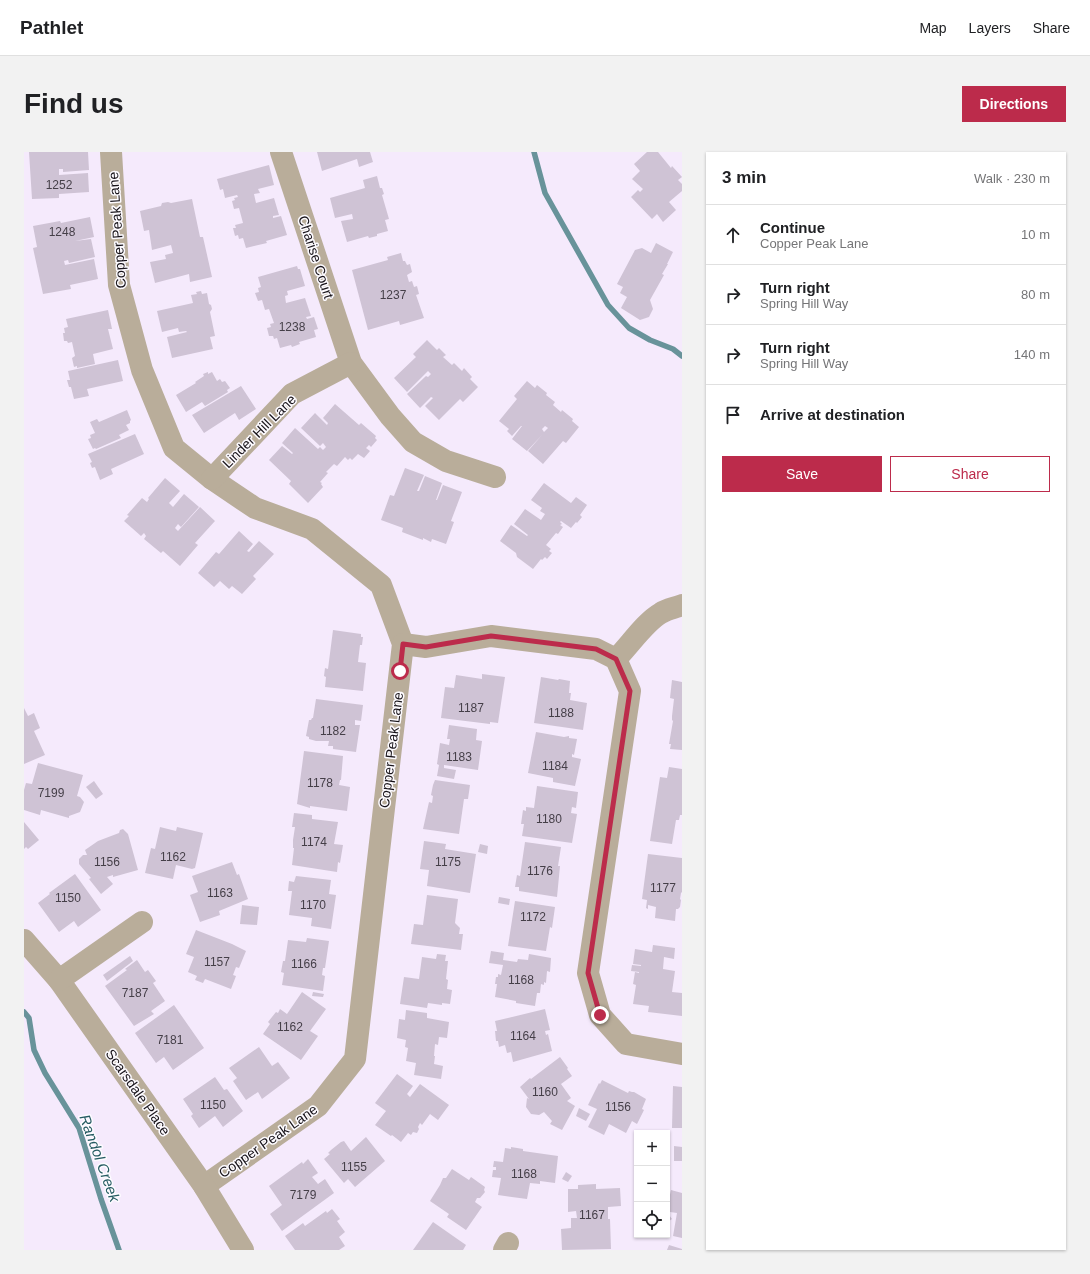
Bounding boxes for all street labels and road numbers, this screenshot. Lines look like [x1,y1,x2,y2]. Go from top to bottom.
street label: Copper Peak Lane [105,171,129,289]
street label: Charise Court [295,213,337,301]
street label: Linder Hill Lane [219,391,299,471]
street label: Copper Peak Lane [376,691,406,809]
street label: Scarsdale Place [102,1046,174,1138]
street label: Copper Peak Lane [216,1101,321,1181]

